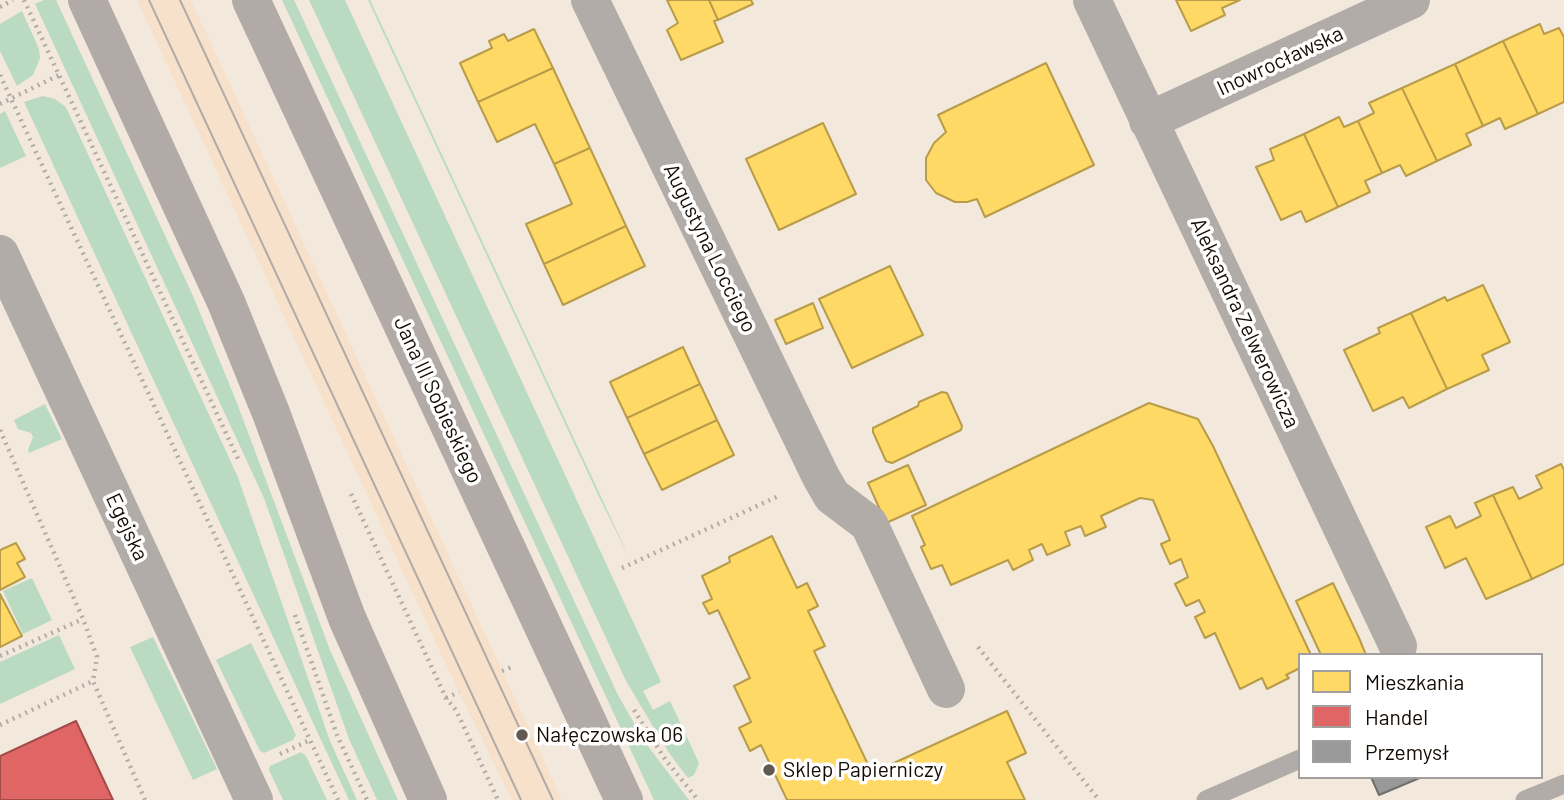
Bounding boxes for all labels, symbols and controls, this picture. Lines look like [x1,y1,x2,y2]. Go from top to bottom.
street label: Inowrocławska [1213,21,1347,101]
street label: Augustyna Locciego [658,160,762,336]
street label: Aleksandra Zelwerowicza [1185,214,1305,432]
street label: Jana III Sobieskiego [388,313,488,487]
street label: Egejska [100,489,154,565]
legend [1298,653,1543,779]
text: Mieszkania [1365,669,1464,694]
text: Handel [1365,704,1428,729]
place label: Nałęczowska 06 [536,722,683,748]
marker: Nałęczowska 06 [514,727,530,743]
text: Przemysł [1365,739,1449,764]
place label: Sklep Papierniczy [783,757,943,783]
marker: Sklep Papierniczy [761,762,777,778]

